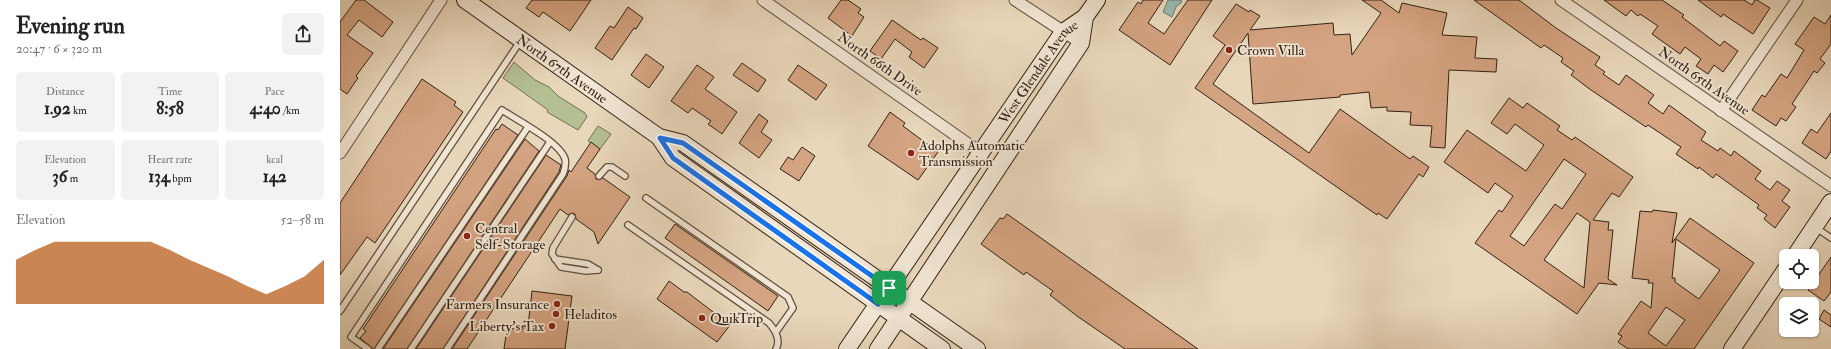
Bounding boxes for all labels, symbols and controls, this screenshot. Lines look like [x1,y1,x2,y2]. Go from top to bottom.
text: Evening run [16,12,125,40]
button: share [282,13,324,55]
street label: West Glendale Avenue [994,16,1081,128]
street label: North 66th Drive [834,28,926,100]
street label: North 67th Avenue [513,31,611,107]
text: 20:47 · 6 × 320 m [16,41,102,57]
place label: Crown Villa [1237,42,1304,59]
street label: North 65th Avenue [1655,43,1753,119]
marker: Crown Villa [1224,45,1234,55]
text: Distance [46,85,85,98]
text: Time [158,85,182,98]
text: Pace [265,85,285,98]
text: 1.92 [44,98,71,119]
text: 8:58 [156,98,184,119]
text: 4:40 [250,98,281,119]
text: km [71,104,87,117]
text: /km [281,104,300,117]
place label: Adolphs Automatic Transmission [918,137,1025,170]
marker: Adolphs Automatic Transmission [906,148,916,158]
text: Elevation [44,153,86,166]
text: Heart rate [148,153,192,166]
text: kcal [266,153,283,166]
text: 36 [52,166,67,187]
text: 134 [148,166,170,187]
text: 142 [263,166,287,187]
text: m [67,172,78,185]
text: bpm [170,172,192,185]
text: Elevation [16,212,66,228]
text: 52–58 m [281,212,324,228]
place label: Central Self-Storage [475,220,546,253]
marker: Central Self-Storage [462,231,472,241]
map controls [1779,249,1819,337]
button: locate [1779,249,1819,289]
pin [872,271,906,305]
icon: arrive [878,277,900,299]
place label: Farmers Insurance [445,296,549,313]
button: layers [1779,297,1819,337]
marker: Farmers Insurance [552,299,562,309]
place label: Heladitos [564,306,617,323]
marker: Heladitos [551,309,561,319]
place label: QuikTrip [710,310,763,328]
marker: QuikTrip [697,313,707,323]
place label: Liberty's Tax [469,318,545,336]
marker: Liberty's Tax [547,321,557,331]

